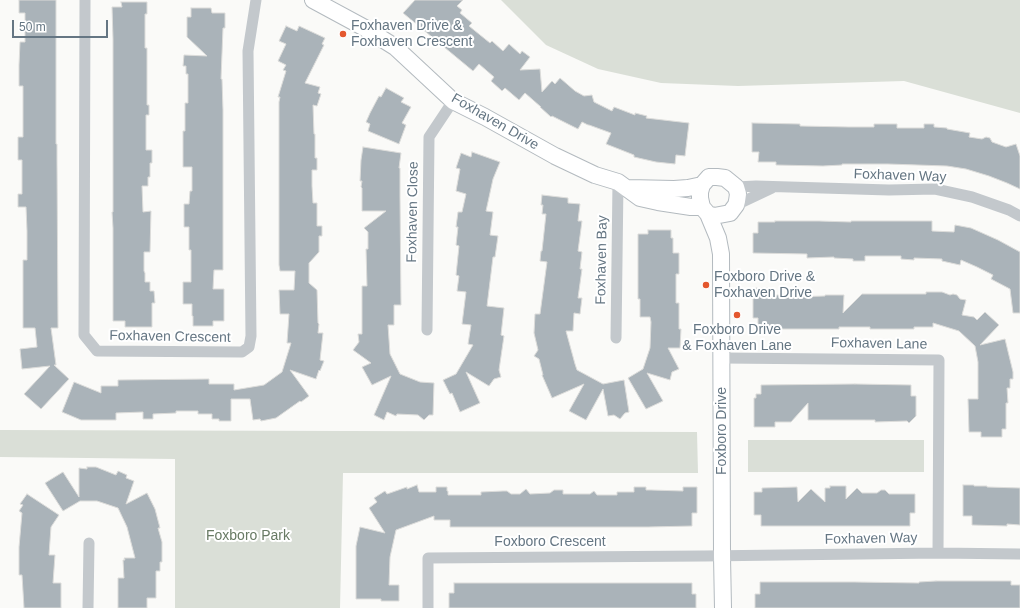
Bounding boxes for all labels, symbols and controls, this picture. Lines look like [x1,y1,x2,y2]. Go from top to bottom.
scale bar [14,12,110,38]
place label: Foxhaven Drive & Foxhaven Crescent [351,18,472,50]
text: 50 m [19,20,46,34]
marker: Foxhaven Drive & Foxhaven Crescent [338,29,348,39]
street label: Foxhaven Drive [448,90,542,154]
street label: Foxhaven Close [404,161,422,263]
street label: Foxhaven Way [853,166,947,186]
street label: Foxhaven Bay [593,215,611,305]
place label: Foxboro Drive & Foxhaven Drive [714,269,815,302]
marker: Foxboro Drive & Foxhaven Drive [701,280,711,290]
marker: Foxboro Drive & Foxhaven Lane [732,310,742,320]
place label: Foxboro Drive & Foxhaven Lane [682,322,792,354]
street label: Foxhaven Crescent [109,328,231,346]
street label: Foxhaven Lane [831,335,927,353]
street label: Foxboro Drive [714,387,730,475]
park label: Foxboro Park [206,528,290,544]
street label: Foxhaven Way [824,530,918,548]
street label: Foxboro Crescent [494,534,606,550]

